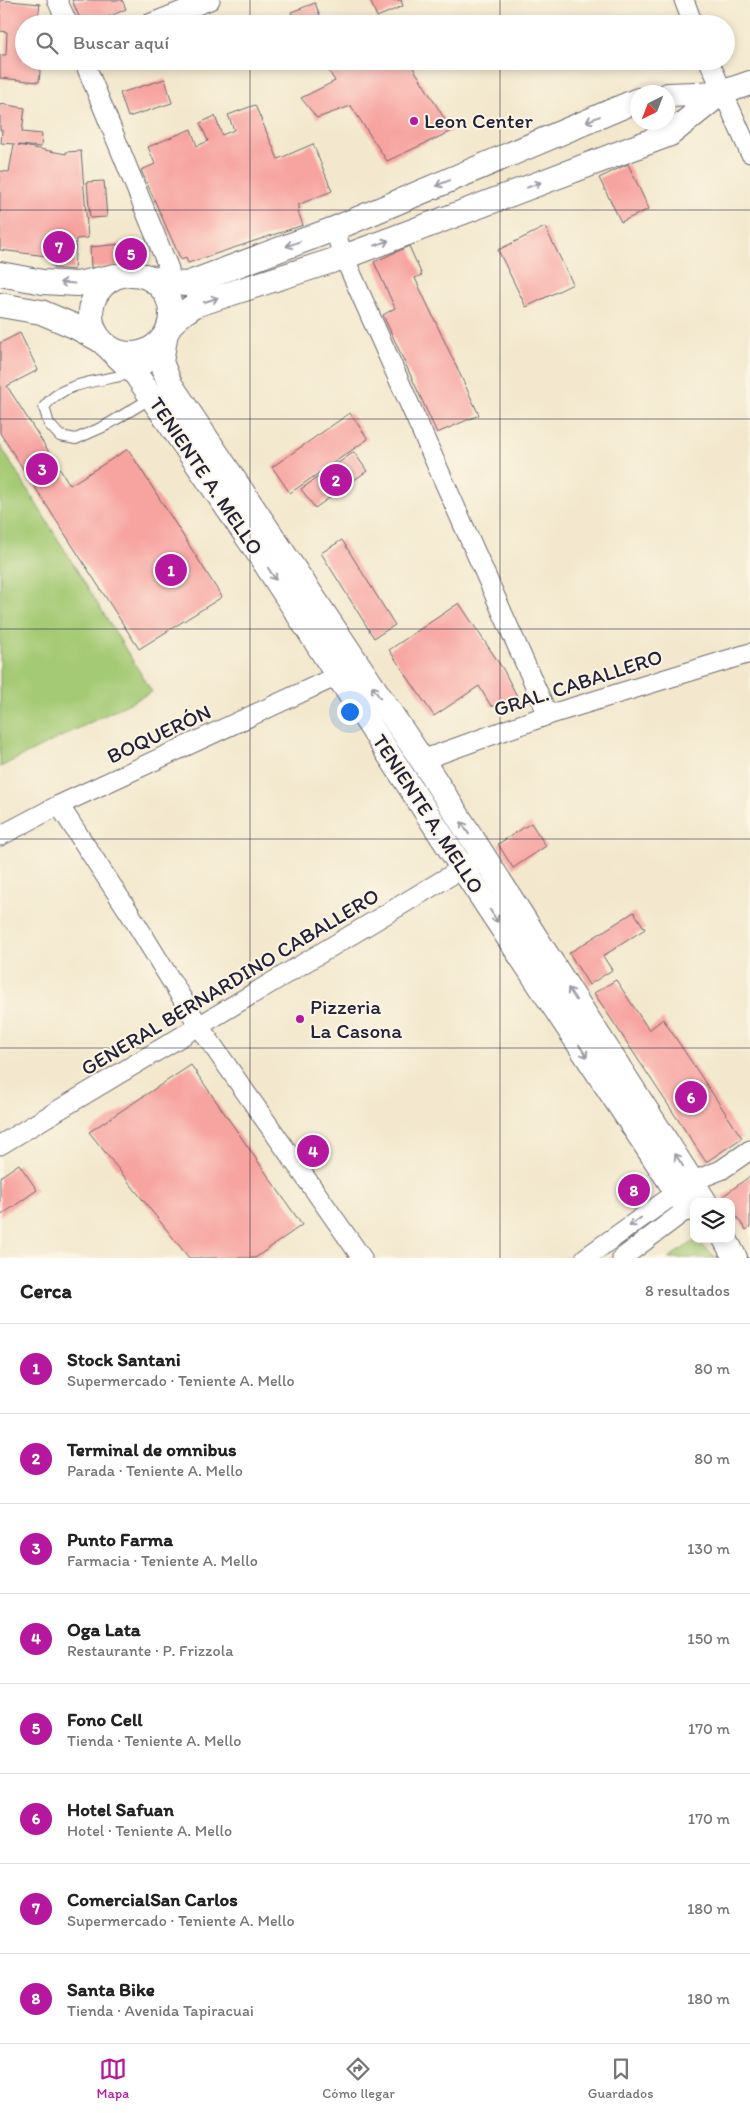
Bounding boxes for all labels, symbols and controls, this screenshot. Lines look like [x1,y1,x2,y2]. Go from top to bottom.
search box [15,15,735,70]
icon: search [33,29,61,57]
text: Buscar aquí [73,31,169,54]
north arrow [630,85,675,130]
place label: Leon Center [424,108,534,133]
marker: Leon Center [408,115,420,127]
one-way arrow [586,115,601,125]
one-way arrow [436,178,451,188]
one-way arrow [526,180,541,189]
pin: 7 [43,228,75,266]
pin: 5 [115,235,147,273]
one-way arrow [373,238,389,247]
one-way arrow [285,240,301,249]
one-way arrow [60,279,76,288]
one-way arrow [203,295,219,305]
street label: TENIENTE A. MELLO [144,392,268,559]
pin: 3 [26,450,58,488]
pin: 2 [320,461,352,499]
pin: 1 [155,551,187,589]
one-way arrow [267,567,277,581]
street label: GRAL. CABALLERO [490,643,665,722]
one-way arrow [371,685,382,699]
street label: BOQUERÓN [103,699,215,769]
your location [337,699,363,725]
street label: TENIENTE A. MELLO [368,729,489,898]
one-way arrow [459,822,469,836]
street label: GENERAL BERNARDINO CABALLERO [76,883,383,1081]
one-way arrow [489,909,499,923]
one-way arrow [566,988,576,1002]
place label: Pizzeria La Casona [310,994,402,1043]
marker: Pizzeria La Casona [294,1013,306,1025]
one-way arrow [579,1044,589,1058]
pin: 6 [675,1078,707,1116]
pin: 4 [297,1132,329,1170]
one-way arrow [674,1153,684,1167]
pin: 8 [618,1171,650,1209]
map controls [690,1198,735,1243]
button: layers [690,1198,735,1243]
one-way arrow [628,1217,642,1227]
text: Cerca [20,1278,72,1303]
text: 8 resultados [645,1281,730,1300]
text: Stock Santani [67,1348,181,1371]
text: 1 [32,1359,40,1378]
text: 80 m [694,1359,730,1378]
text: Supermercado · Teniente A. Mello [67,1371,295,1390]
text: Terminal de omnibus [67,1438,236,1461]
text: 2 [32,1449,40,1468]
text: 80 m [694,1449,730,1468]
text: Parada · Teniente A. Mello [67,1461,243,1480]
text: Punto Farma [67,1528,173,1551]
text: 3 [32,1539,40,1558]
text: 130 m [687,1539,730,1558]
text: Farmacia · Teniente A. Mello [67,1551,258,1570]
text: Oga Lata [67,1618,141,1641]
text: 4 [31,1629,41,1648]
text: 150 m [687,1629,730,1648]
text: Restaurante · P. Frizzola [67,1641,234,1660]
text: Fono Cell [67,1708,143,1731]
text: 5 [32,1719,40,1738]
text: 170 m [688,1719,730,1738]
text: Tienda · Teniente A. Mello [67,1731,241,1750]
text: Hotel Safuan [67,1798,174,1821]
text: 6 [32,1809,40,1828]
text: 170 m [688,1809,730,1828]
text: Hotel · Teniente A. Mello [67,1821,232,1840]
text: ComercialSan Carlos [67,1888,238,1911]
text: 7 [32,1899,40,1918]
text: 180 m [687,1899,730,1918]
text: Supermercado · Teniente A. Mello [67,1911,295,1930]
text: Santa Bike [67,1978,155,2001]
text: 8 [32,1989,40,2008]
text: 180 m [687,1989,730,2008]
text: Tienda · Avenida Tapiracuai [67,2001,254,2020]
tab: Mapa [97,2055,129,2102]
tab: Cómo llegar [322,2055,395,2102]
tab: Guardados [588,2055,653,2102]

